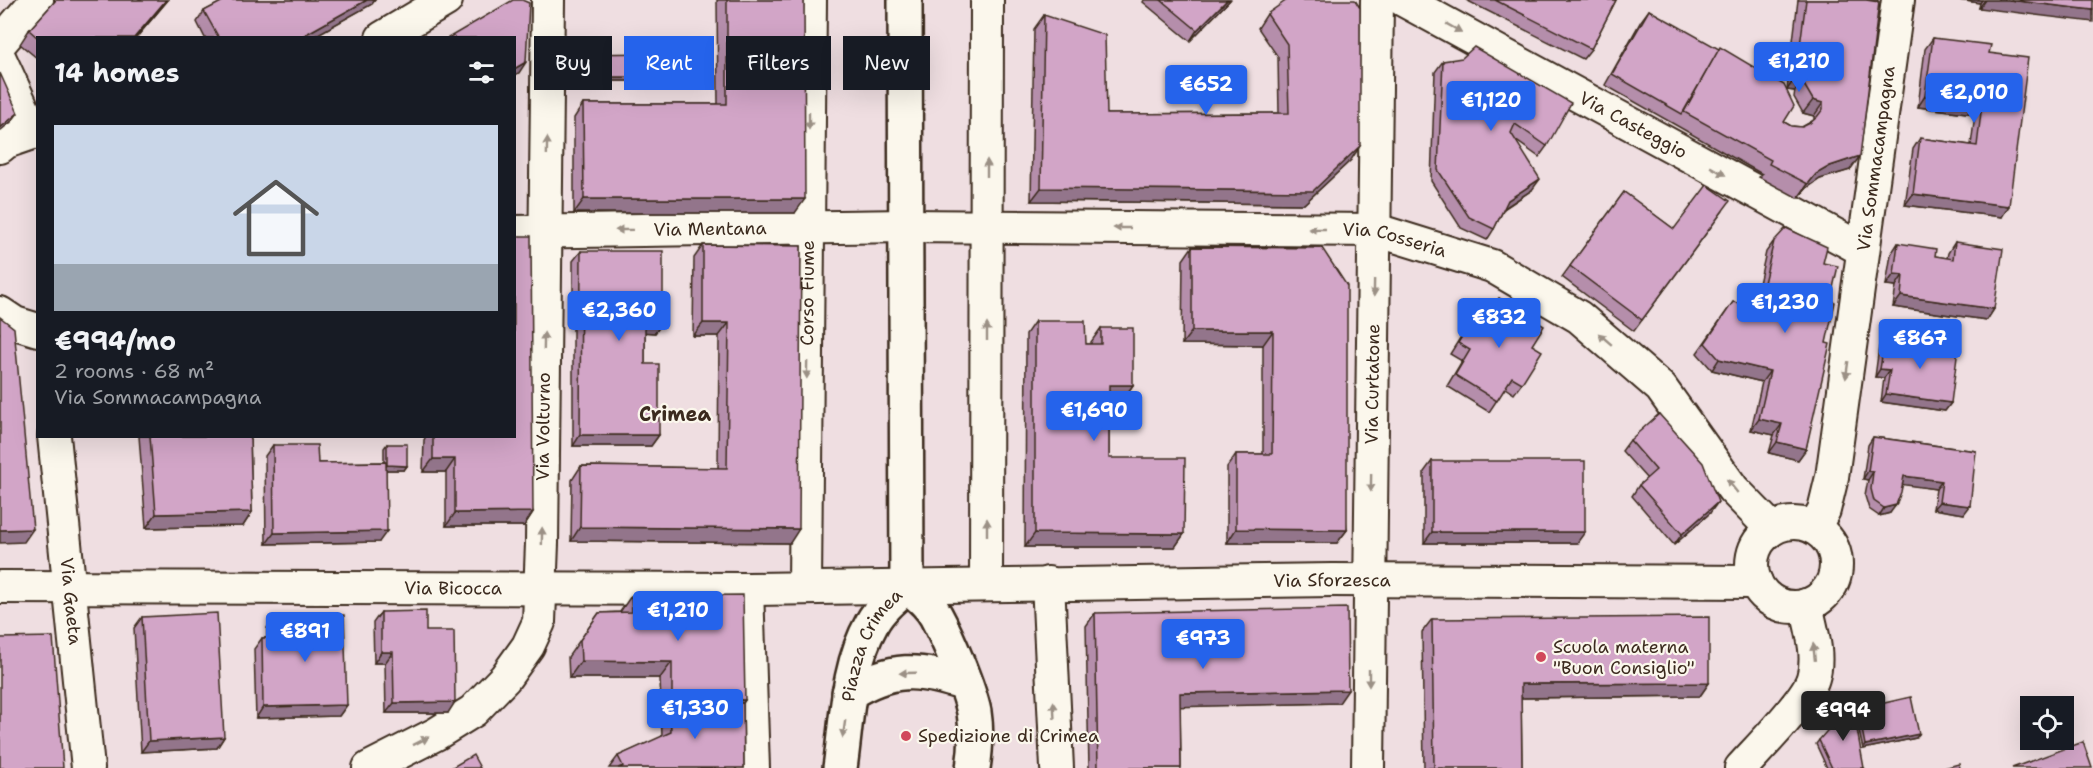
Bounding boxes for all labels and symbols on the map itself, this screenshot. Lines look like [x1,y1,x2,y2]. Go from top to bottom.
one-way arrow [1446,23,1463,33]
pin: €1,210 [1750,42,1848,93]
street label: Via Sommacampagna [1851,64,1901,253]
pin: €652 [1170,65,1242,116]
pin: €2,010 [1925,73,2023,124]
pin: €1,120 [1442,81,1540,132]
street label: Via Casteggio [1575,86,1692,164]
one-way arrow [804,112,814,131]
one-way arrow [542,136,552,155]
one-way arrow [982,159,992,178]
one-way arrow [1710,166,1727,176]
street label: Via Mentana [653,216,767,242]
street label: Via Cosseria [1343,218,1449,263]
one-way arrow [1113,223,1132,233]
one-way arrow [1308,224,1327,234]
one-way arrow [615,226,634,235]
street label: Corso Fiume [795,240,820,346]
one-way arrow [1370,279,1379,298]
pin: €1,230 [1736,283,1834,334]
pin: €2,360 [570,291,668,342]
pin: €832 [1463,298,1535,349]
pin: €867 [1884,319,1956,370]
one-way arrow [983,322,992,341]
street label: Via Curtatone [1360,323,1385,445]
one-way arrow [540,331,549,350]
one-way arrow [1597,333,1613,346]
one-way arrow [802,360,812,379]
one-way arrow [1842,361,1851,380]
street label: Via Volturno [531,372,556,481]
pin: €1,690 [1045,391,1143,442]
district label: Crimea [639,401,711,427]
one-way arrow [1366,474,1376,493]
one-way arrow [1725,478,1738,494]
one-way arrow [982,517,992,536]
one-way arrow [537,526,547,545]
street label: Via Gaeta [55,556,87,646]
street label: Via Sforzesca [1273,568,1391,593]
street label: Via Bicocca [404,576,502,600]
street label: Piazza Crimea [836,583,907,703]
pin: €1,210 [629,591,727,642]
pin: €891 [269,612,341,663]
pin: €973 [1167,619,1239,670]
place label: Scuola materna "Buon Consiglio" [1553,635,1695,680]
one-way arrow [1809,642,1819,661]
marker: Scuola materna "Buon Consiglio" [1534,650,1548,664]
one-way arrow [898,668,917,677]
one-way arrow [1364,668,1374,687]
pin: €1,330 [646,689,744,740]
pin: €994 [1807,691,1879,742]
one-way arrow [1049,700,1058,719]
one-way arrow [839,720,848,739]
place label: Spedizione di Crimea [918,724,1099,748]
marker: Spedizione di Crimea [899,729,913,743]
one-way arrow [412,737,430,747]

